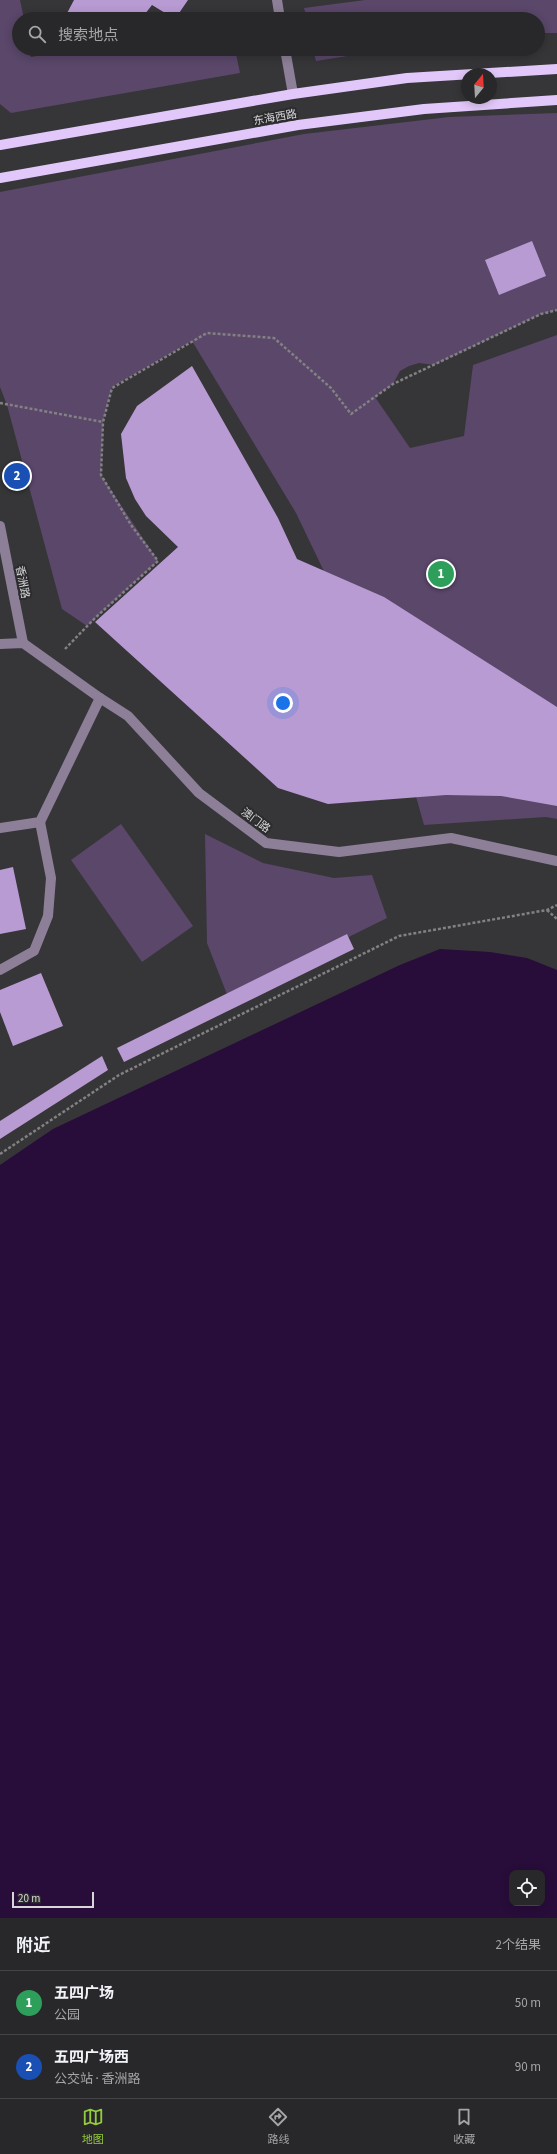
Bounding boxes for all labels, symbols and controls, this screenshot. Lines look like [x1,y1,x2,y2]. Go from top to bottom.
search box [12,12,545,56]
icon: search [26,23,48,45]
text: 搜索地点 [58,25,118,46]
north arrow [461,68,497,104]
street label: 东海西路 [252,106,298,129]
pin: 2 [4,461,30,491]
pin: 1 [428,559,454,589]
street label: 香洲路 [12,564,33,600]
your location [273,693,293,713]
street label: 澳门路 [238,804,273,836]
map controls [509,1870,545,1906]
button: locate [509,1870,545,1906]
scale bar [12,1890,94,1909]
text: 20 m [18,1891,40,1906]
text: 附近 [16,1934,50,1958]
text: 2个结果 [496,1936,541,1954]
text: 五四广场 [54,1983,114,2004]
text: 1 [26,1994,32,2012]
text: 50 m [515,1994,541,2012]
text: 公园 [54,2006,80,2024]
text: 五四广场西 [54,2047,129,2068]
text: 2 [26,2058,32,2076]
text: 90 m [515,2058,541,2076]
text: 公交站 · 香洲路 [54,2070,140,2088]
tab: 地图 [82,2106,104,2147]
tab: 路线 [267,2106,289,2147]
tab: 收藏 [453,2106,475,2147]

